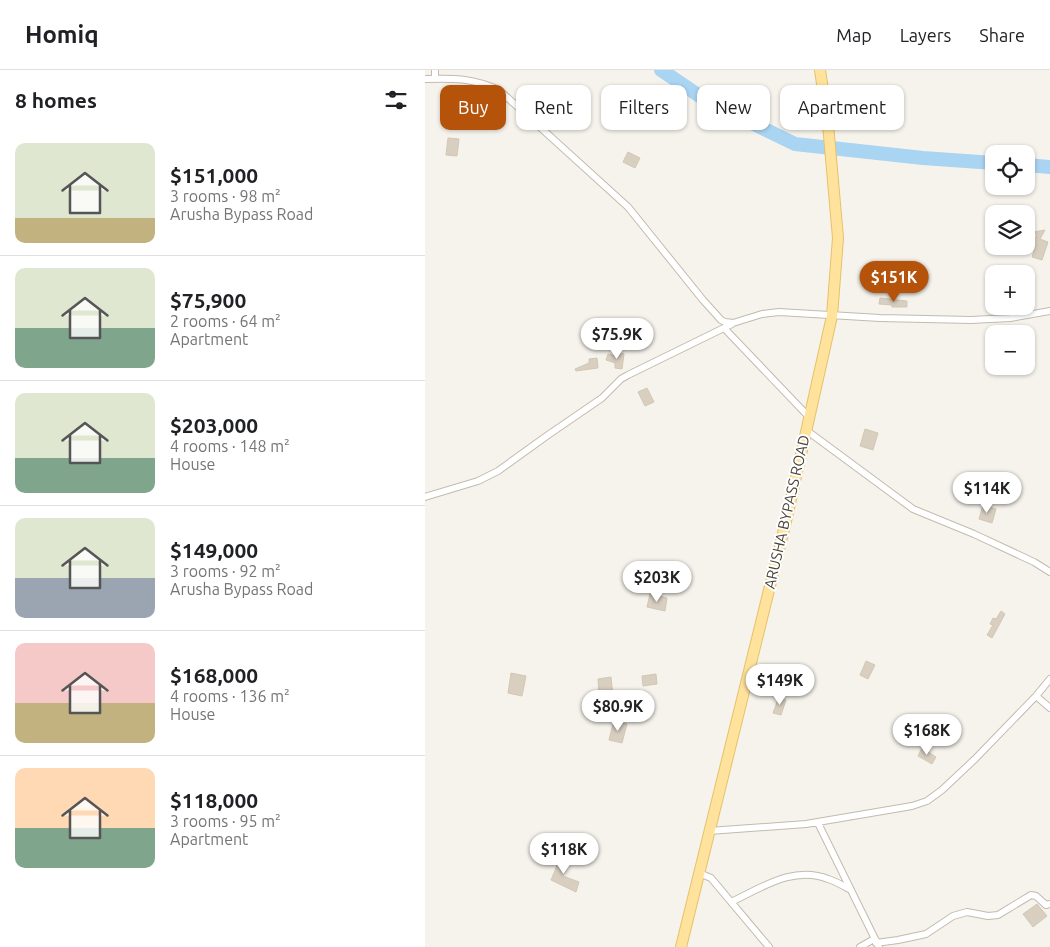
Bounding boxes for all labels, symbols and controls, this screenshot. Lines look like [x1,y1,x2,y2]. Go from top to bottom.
text: Homiq [25,21,99,48]
text: Map [836,25,872,45]
text: Layers [900,25,951,45]
text: Share [979,25,1025,45]
chip: Buy [440,85,506,130]
chip: Rent [516,85,591,130]
chip: Filters [601,85,687,130]
chip: New [697,85,770,130]
chip: Apartment [780,85,904,130]
icon: filters [382,86,410,114]
text: 8 homes [15,88,97,112]
map controls [985,145,1035,375]
button: locate [985,145,1035,195]
icon: home [55,163,115,223]
text: $151,000 [170,163,258,187]
text: 3 rooms · 98 m² [170,187,281,205]
text: Arusha Bypass Road [170,205,313,223]
button: layers [985,205,1035,255]
pin: $151K [859,260,929,303]
button: + [985,265,1035,315]
text: $151K [871,268,917,286]
icon: home [55,288,115,348]
text: $75,900 [170,288,246,312]
text: 2 rooms · 64 m² [170,312,281,330]
pin: $75.9K [576,318,658,360]
text: $75.9K [592,325,642,343]
button: − [985,325,1035,375]
text: Apartment [170,330,248,348]
icon: home [55,413,115,473]
text: $203,000 [170,413,258,437]
street label: ARUSHA BYPASS ROAD [761,433,813,591]
text: 4 rooms · 148 m² [170,437,290,455]
text: House [170,455,215,473]
pin: $114K [952,472,1022,514]
text: $114K [964,479,1010,497]
icon: home [55,538,115,598]
text: $149,000 [170,538,258,562]
pin: $203K [622,560,692,603]
text: 3 rooms · 92 m² [170,562,281,580]
text: $203K [634,568,680,586]
text: Arusha Bypass Road [170,580,313,598]
icon: home [55,663,115,723]
text: $168,000 [170,663,258,687]
pin: $149K [745,664,815,706]
text: $149K [757,671,803,689]
text: 4 rooms · 136 m² [170,687,290,705]
pin: $80.9K [577,690,659,732]
text: $80.9K [593,697,643,715]
text: House [170,705,215,723]
pin: $168K [892,714,962,756]
text: $168K [904,721,950,739]
icon: home [55,788,115,848]
text: $118,000 [170,788,258,812]
text: 3 rooms · 95 m² [170,812,281,830]
text: Apartment [170,830,248,848]
pin: $118K [529,832,599,875]
text: $118K [541,840,587,858]

